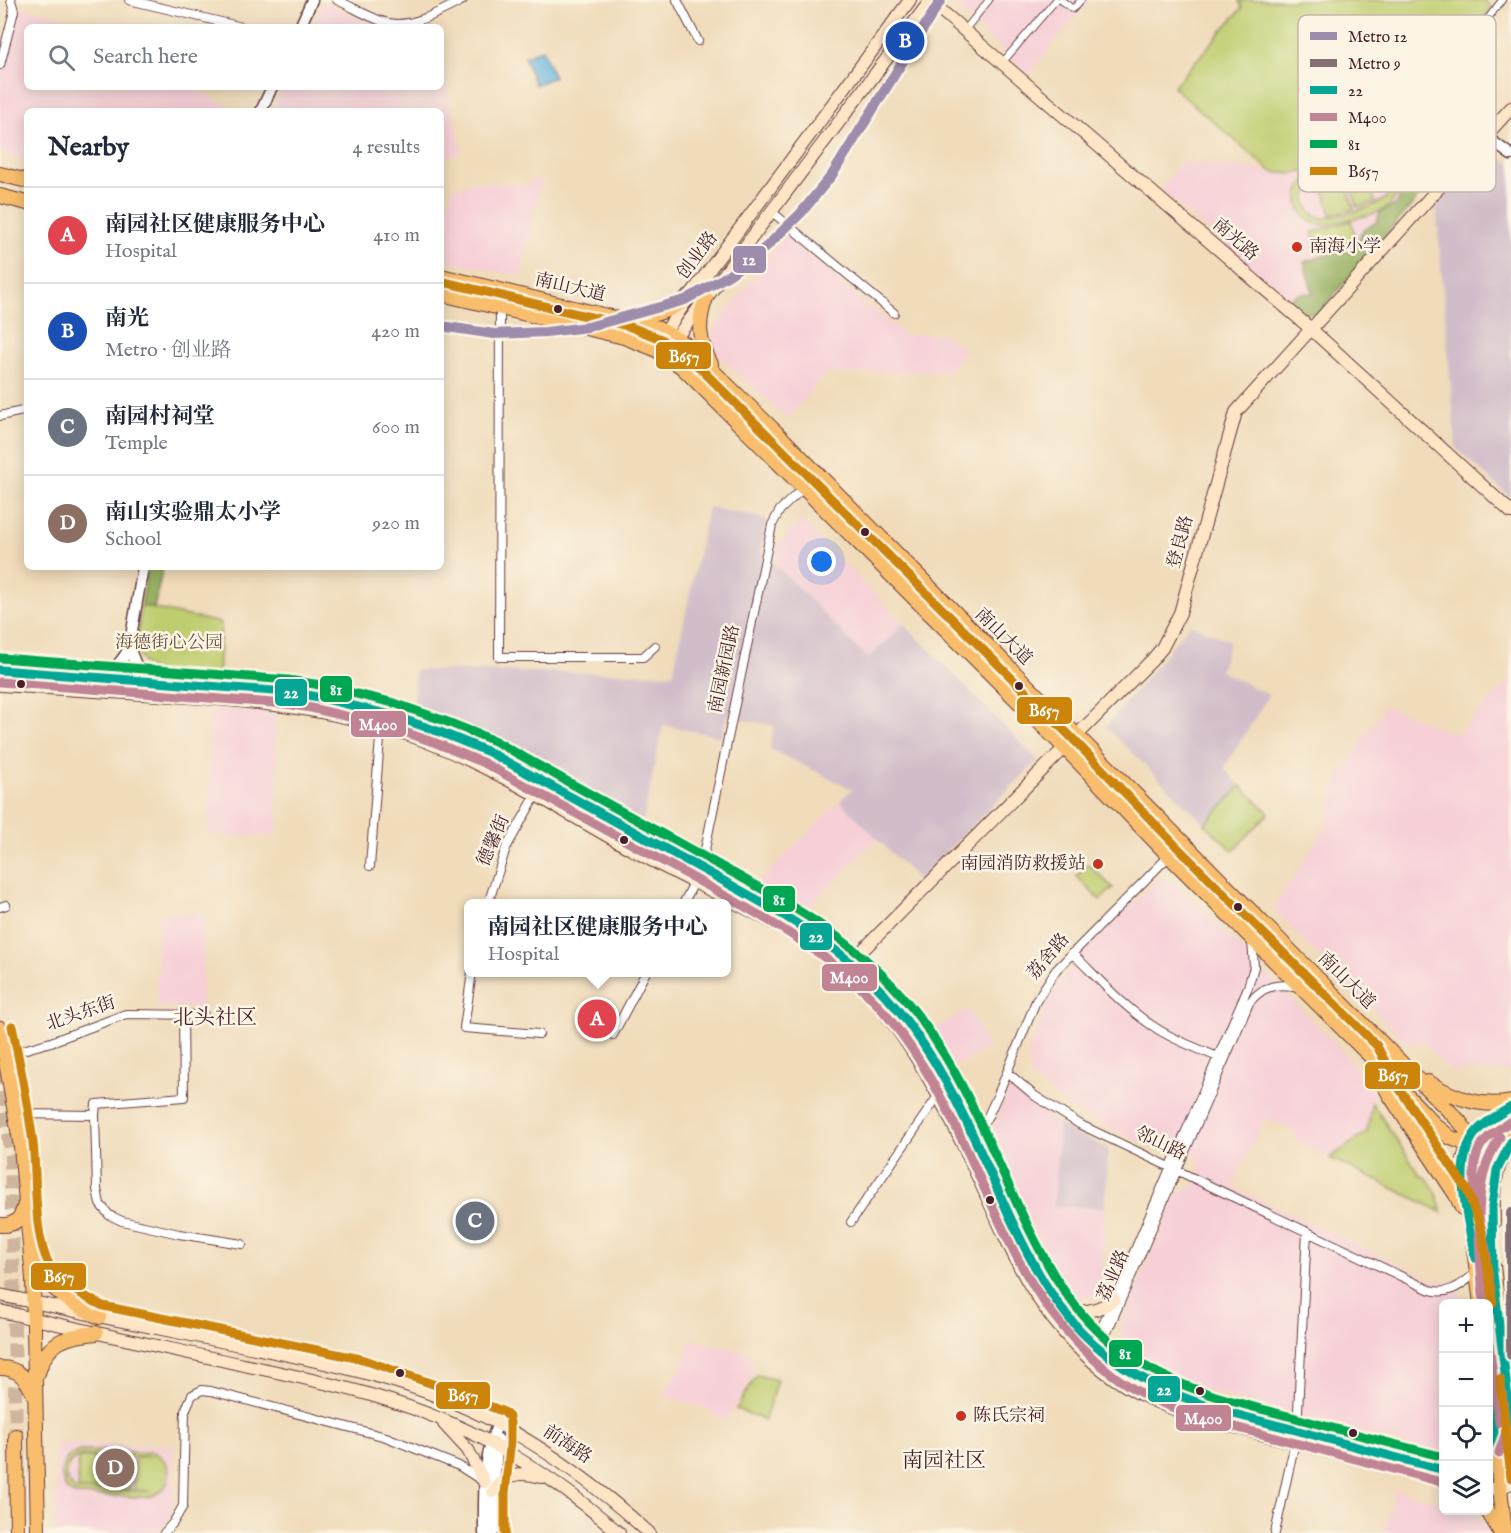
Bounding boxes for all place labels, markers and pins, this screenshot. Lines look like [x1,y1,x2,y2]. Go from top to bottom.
pin: B [886,18,924,63]
place label: 南海小学 [1309,236,1381,259]
marker: 南海小学 [1290,240,1304,254]
unlabelled marker [552,303,564,315]
unlabelled marker [859,526,871,538]
unlabelled marker [15,678,27,690]
unlabelled marker [1013,680,1025,692]
unlabelled marker [618,834,630,846]
place label: 南园消防救援站 [960,853,1086,876]
marker: 南园消防救援站 [1091,857,1105,871]
unlabelled marker [1232,901,1244,913]
pin: A [578,996,616,1042]
unlabelled marker [984,1194,996,1206]
pin: C [456,1198,494,1244]
unlabelled marker [394,1367,406,1379]
unlabelled marker [1194,1385,1206,1397]
place label: 陈氏宗祠 [973,1405,1045,1428]
marker: 陈氏宗祠 [954,1409,968,1423]
unlabelled marker [1347,1427,1359,1439]
pin: D [96,1446,134,1490]

